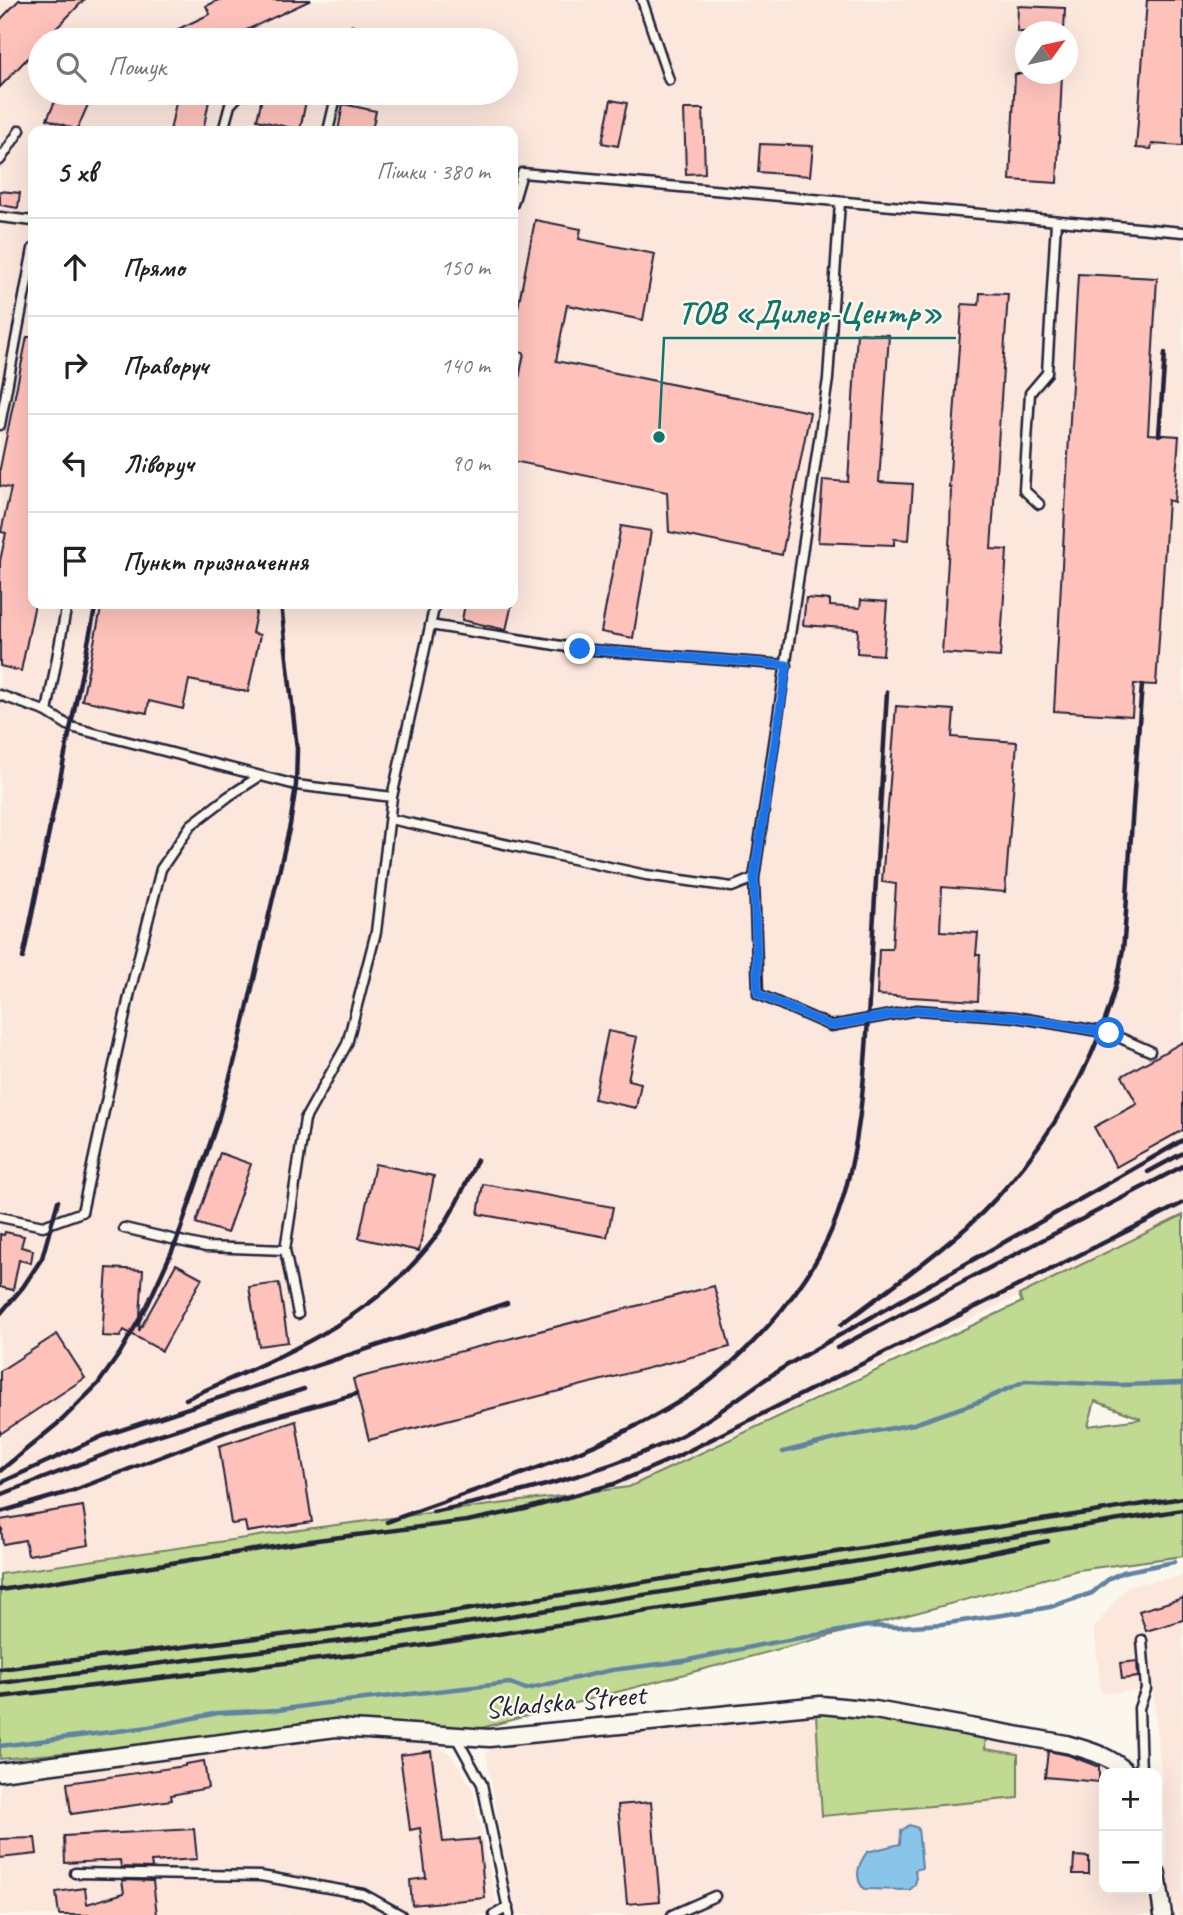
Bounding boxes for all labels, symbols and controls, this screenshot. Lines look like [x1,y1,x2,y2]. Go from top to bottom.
north arrow [1015,21,1078,84]
search box [28,28,518,105]
icon: search [52,48,90,86]
text: Пошук [108,50,166,83]
text: 5 хв [56,153,96,191]
text: Пішки · 380 m [376,157,490,186]
icon: ahead [56,248,94,286]
text: Прямо [123,251,185,284]
text: 150 m [441,253,490,282]
callout: ТОВ «Дилер-Центр» [664,285,956,338]
text: ТОВ «Дилер-Центр» [678,292,943,333]
icon: right [56,346,94,384]
text: Праворуч [123,349,208,382]
text: 140 m [441,351,490,380]
icon: left [56,444,94,482]
text: Ліворуч [123,447,194,480]
text: 90 m [451,449,490,478]
icon: arrive [56,542,94,580]
text: Пункт призначення [123,545,308,578]
route end [564,633,595,664]
route start [1093,1017,1124,1048]
street label: Skladska Street [483,1675,650,1727]
map controls [1099,1768,1162,1894]
button: + [1099,1768,1162,1831]
button: − [1099,1831,1162,1894]

